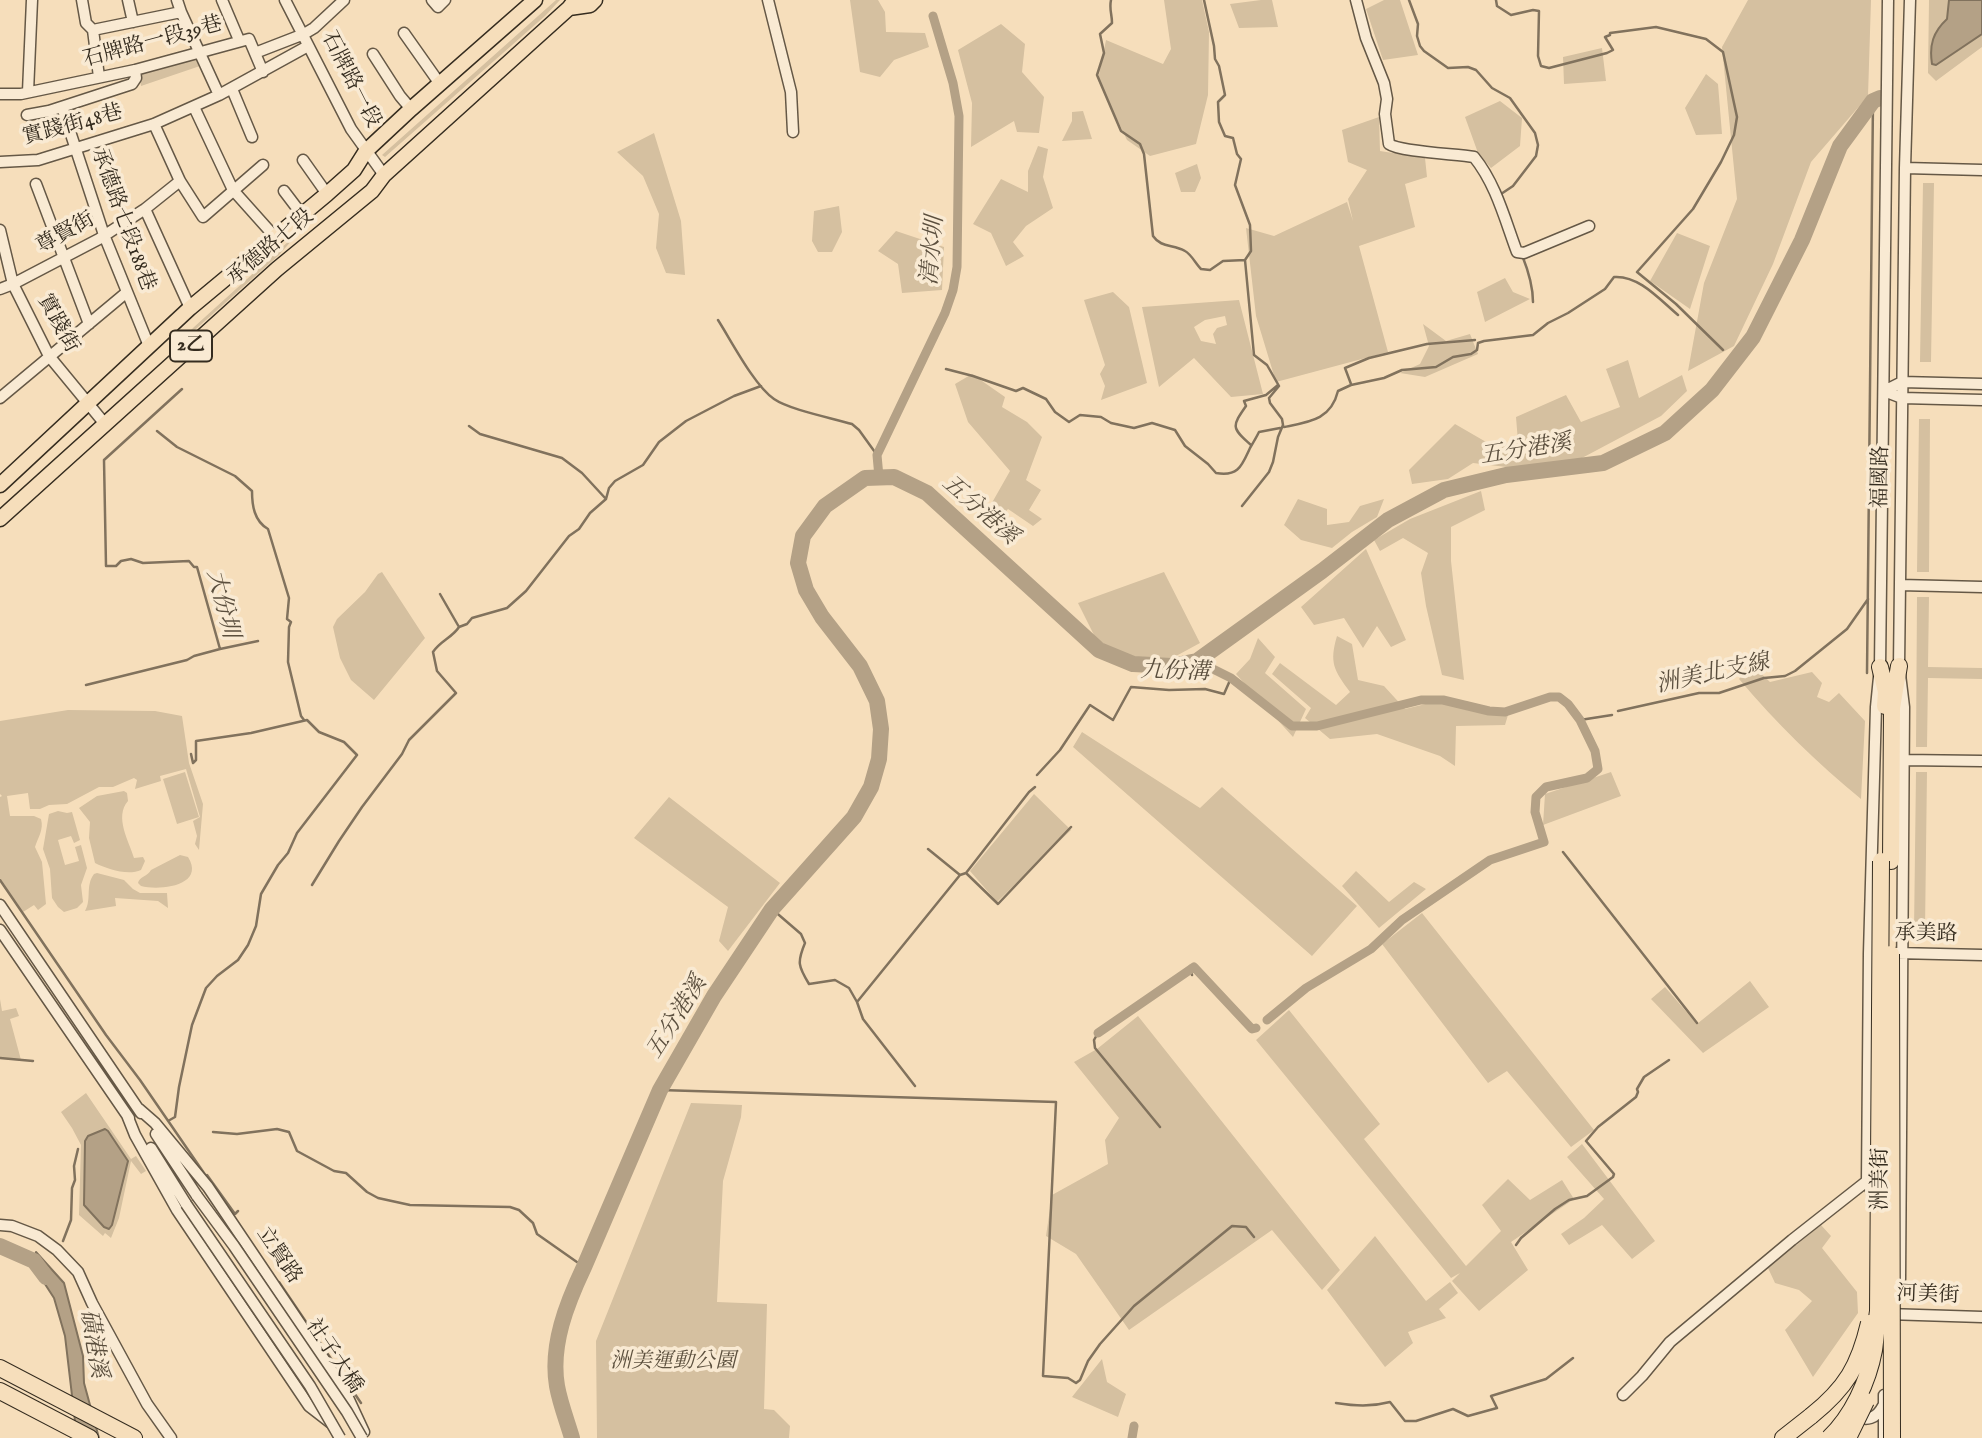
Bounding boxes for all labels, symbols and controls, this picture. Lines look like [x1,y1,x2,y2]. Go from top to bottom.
street label: 石牌路一段39巷 [81,12,225,74]
street label: 石牌路一段 [315,28,385,132]
street label: 實踐街48巷 [20,101,126,151]
street label: 承德路七段188巷 [84,145,160,295]
street label: 承德路七段 [223,205,319,291]
street label: 尊賢街 [32,208,100,260]
water label: 清水圳 [917,215,951,287]
street label: 實踐街 [31,290,83,358]
road number: 2乙 [170,330,212,362]
water label: 五分港溪 [1478,430,1574,472]
street label: 福國路 [1869,445,1895,509]
water label: 五分港溪 [935,470,1023,552]
water label: 大份圳 [199,567,243,641]
water label: 洲美北支線 [1654,650,1772,700]
water label: 九份溝 [1140,658,1210,688]
street label: 承美路 [1894,922,1958,948]
water label: 五分港溪 [642,972,714,1064]
street label: 洲美街 [1869,1148,1895,1210]
street label: 立賢路 [250,1223,306,1289]
street label: 河美街 [1896,1282,1960,1310]
water label: 磺港溪 [72,1308,112,1380]
street label: 社子大橋 [299,1315,367,1399]
park label: 洲美運動公園 [610,1350,736,1376]

